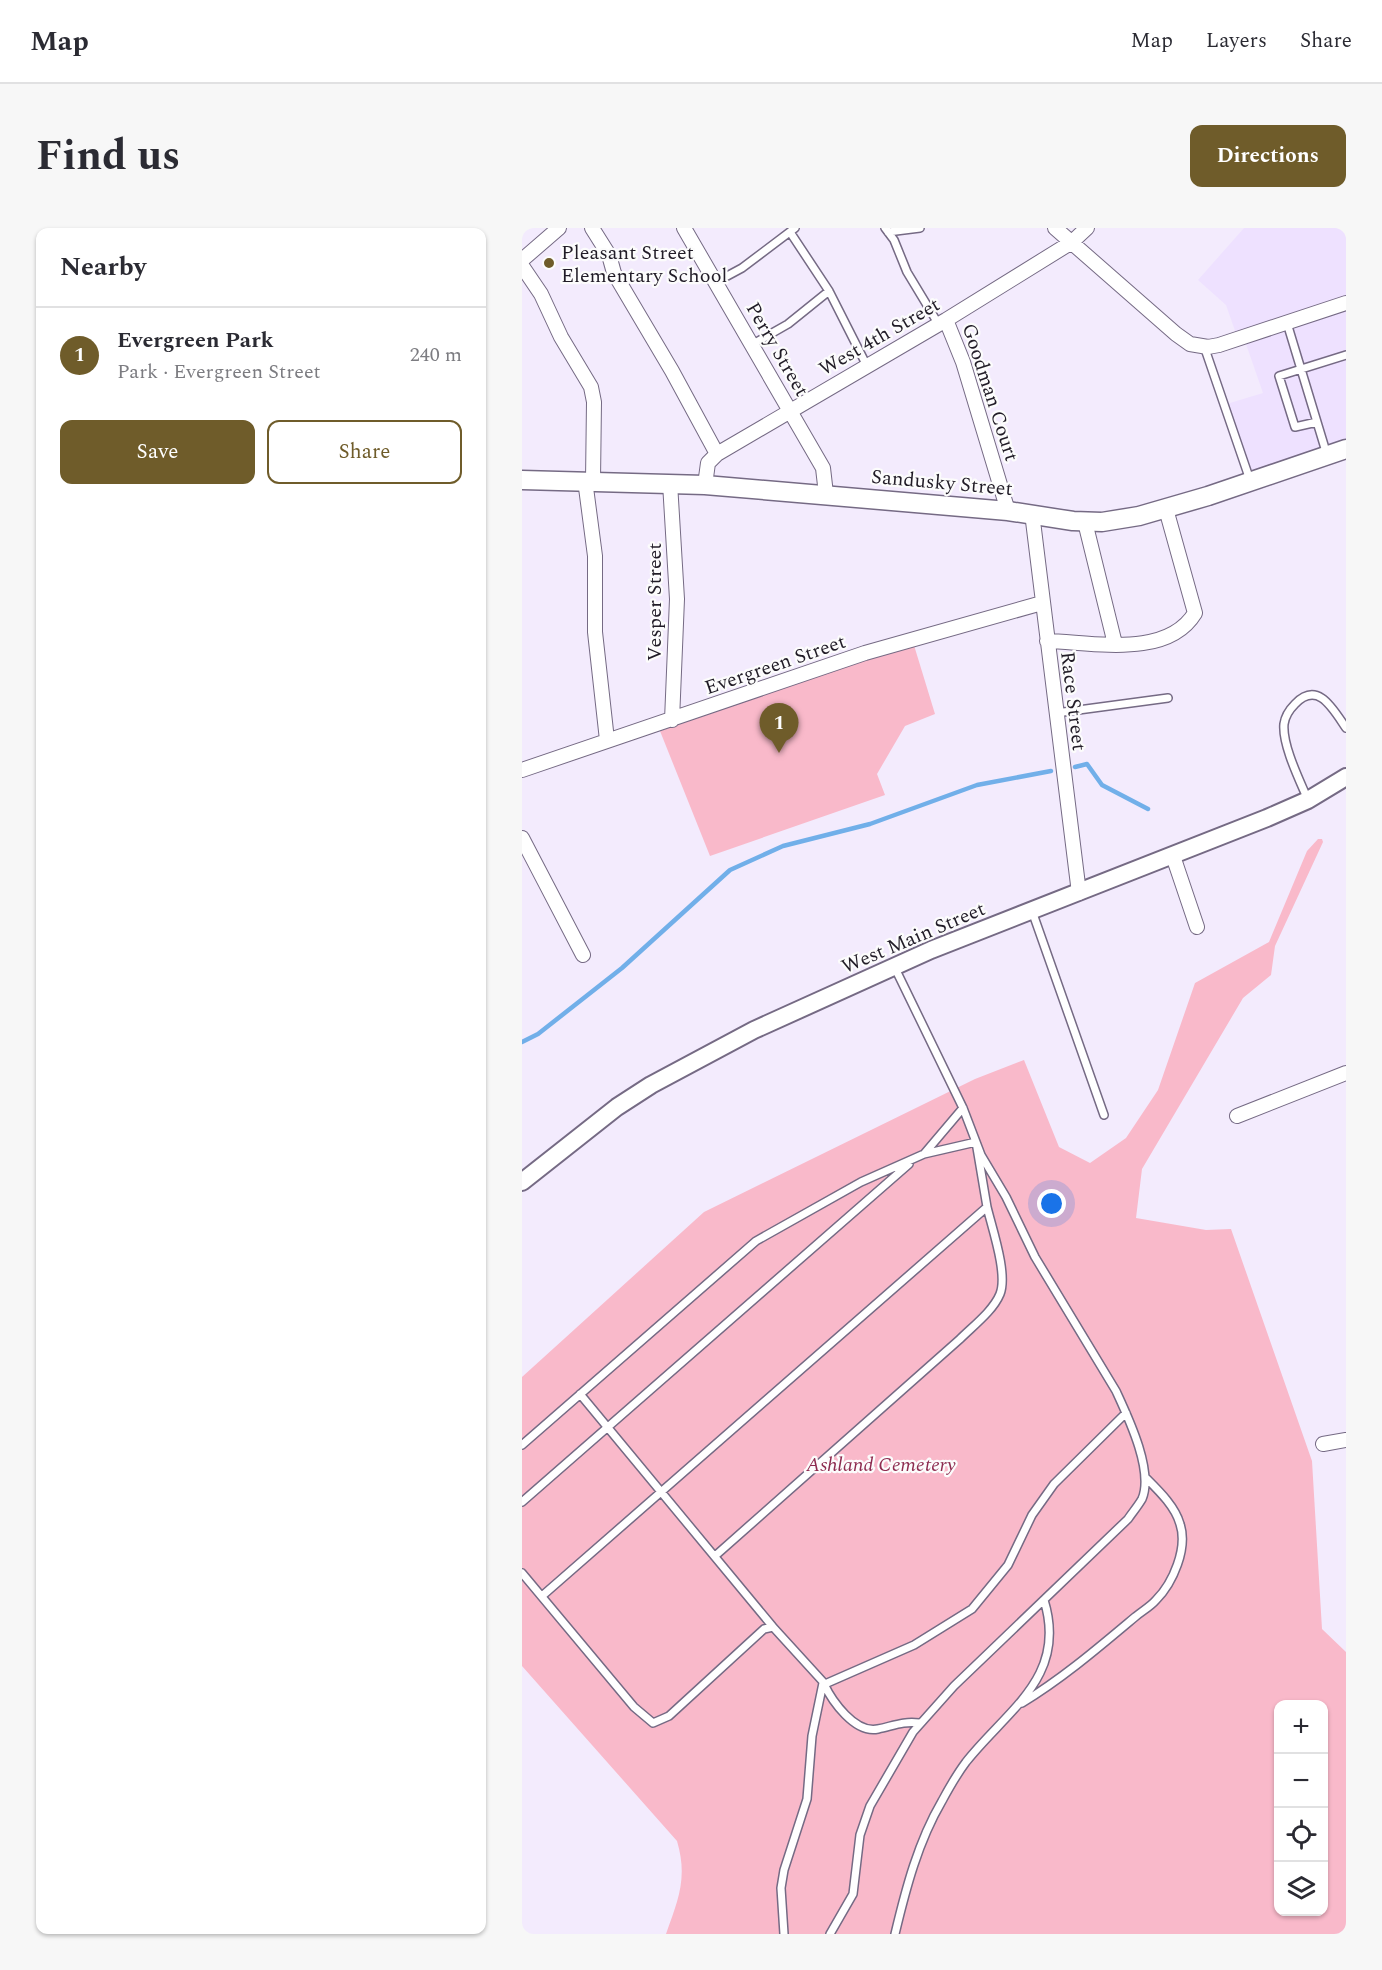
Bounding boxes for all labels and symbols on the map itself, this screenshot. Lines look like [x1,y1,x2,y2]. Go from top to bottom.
place label: Pleasant Street Elementary School [561,238,727,291]
marker: Pleasant Street Elementary School [542,256,556,270]
street label: West 4th Street [813,290,946,384]
street label: Perry Street [738,297,816,402]
street label: Goodman Court [954,319,1026,465]
street label: Sandusky Street [870,462,1014,504]
street label: Vesper Street [640,543,670,661]
street label: Evergreen Street [701,627,850,703]
street label: Race Street [1052,650,1094,753]
pin: 1 [760,704,798,753]
street label: West Main Street [837,894,990,982]
your location [1037,1189,1066,1218]
park label: Ashland Cemetery [805,1450,956,1480]

